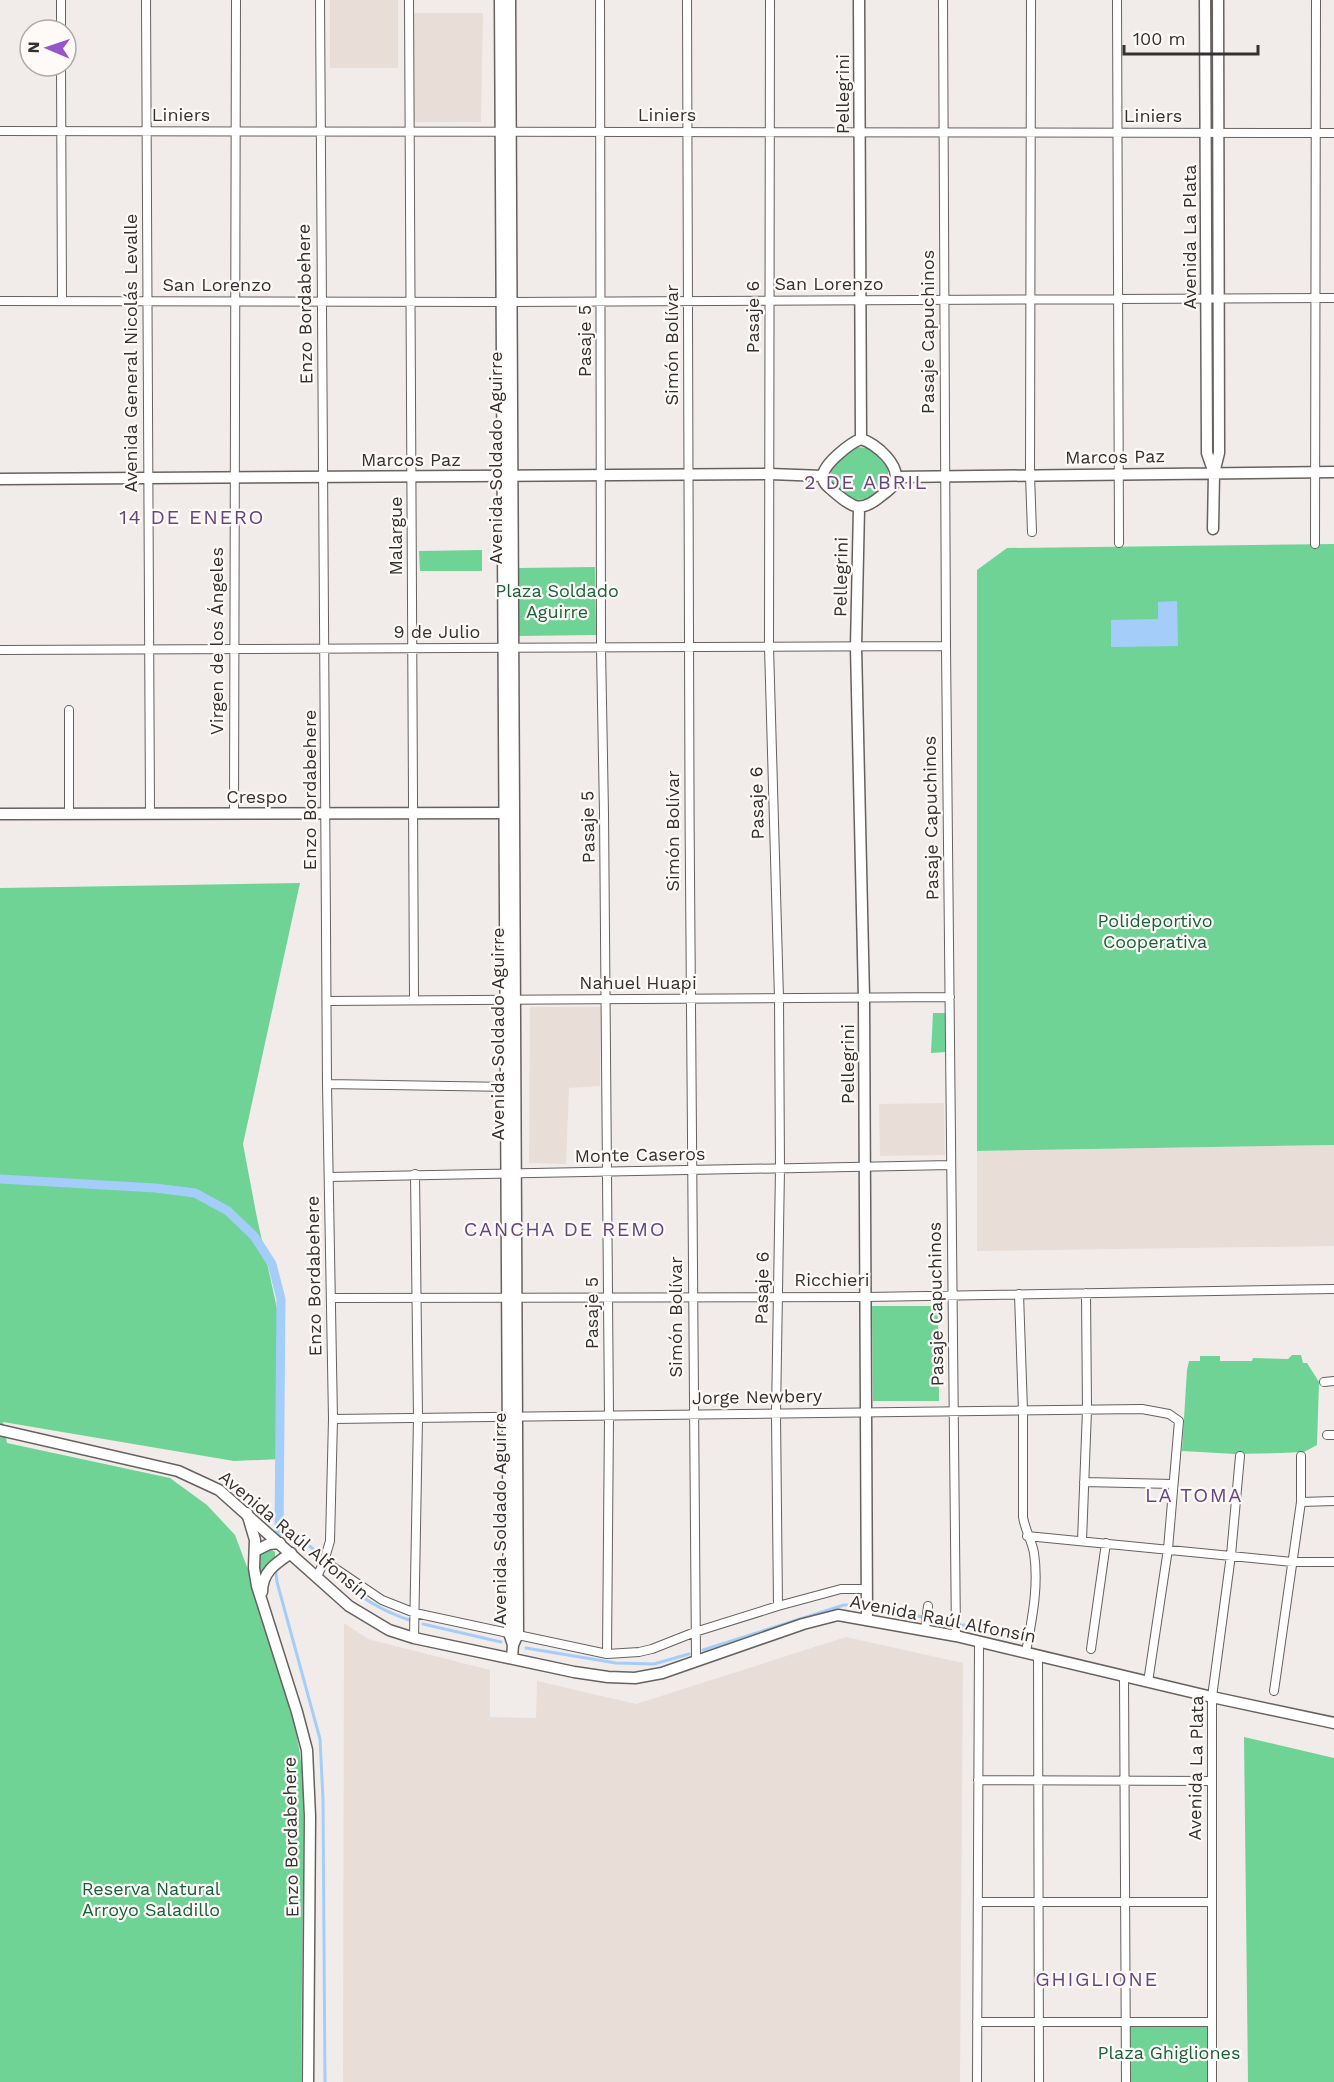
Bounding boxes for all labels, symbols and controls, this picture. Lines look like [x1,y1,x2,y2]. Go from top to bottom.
north arrow [18,18,78,78]
scale bar [1124,18,1258,56]
text: 100 m [1133,28,1186,49]
text: N [24,41,43,54]
street label: Pellegrini [832,54,853,134]
street label: Liniers [152,104,210,125]
street label: Liniers [638,104,696,125]
street label: Liniers [1124,105,1182,126]
street label: Avenida La Plata [1179,165,1200,309]
street label: Avenida General Nicolás Levalle [120,214,141,492]
street label: Enzo Bordabehere [293,223,316,385]
street label: Pasaje Capuchinos [917,250,938,414]
street label: San Lorenzo [775,273,883,294]
street label: San Lorenzo [163,274,271,295]
street label: Pasaje 6 [742,280,763,354]
street label: Simón Bolívar [661,285,682,405]
street label: Pasaje 5 [574,305,595,377]
street label: Avenida Soldado Aguirre [485,351,506,565]
street label: Marcos Paz [1065,445,1165,468]
street label: Marcos Paz [361,449,461,470]
district label: 2 DE ABRIL [804,470,928,494]
street label: Malargue [385,496,406,576]
district label: 14 DE ENERO [119,505,265,529]
street label: Pellegrini [829,537,852,617]
street label: Virgen de los Ángeles [206,547,227,735]
park label: Plaza Soldado Aguirre [495,580,619,622]
street label: 9 de Julio [394,621,480,642]
street label: Enzo Bordabehere [299,710,320,870]
street label: Pasaje Capuchinos [919,736,942,900]
street label: Pasaje 6 [745,766,768,840]
street label: Simón Bolívar [662,771,683,891]
street label: Crespo [226,786,288,807]
street label: Pasaje 5 [576,791,599,864]
park label: Polideportivo Cooperativa [1098,910,1212,952]
street label: Avenida Soldado Aguirre [487,927,508,1141]
street label: Nahuel Huapi [579,972,697,993]
street label: Pellegrini [837,1024,858,1104]
street label: Monte Caseros [574,1143,706,1166]
street label: Enzo Bordabehere [302,1195,325,1357]
district label: CANCHA DE REMO [464,1217,666,1241]
street label: Pasaje Capuchinos [924,1222,947,1386]
street label: Pasaje 6 [750,1251,773,1325]
street label: Simón Bolívar [665,1257,686,1377]
street label: Ricchieri [794,1269,870,1290]
street label: Pasaje 5 [581,1277,602,1349]
street label: Jorge Newbery [692,1385,823,1408]
street label: Avenida Soldado Aguirre [489,1412,510,1626]
street label: Avenida Raúl Alfonsín [215,1466,374,1603]
district label: LA TOMA [1145,1483,1243,1507]
street label: Avenida Raúl Alfonsín [848,1590,1038,1647]
street label: Avenida La Plata [1184,1695,1207,1841]
street label: Enzo Bordabehere [279,1756,302,1918]
park label: Reserva Natural Arroyo Saladillo [82,1878,221,1920]
district label: GHIGLIONE [1035,1967,1159,1991]
park label: Plaza Ghigliones [1098,2042,1240,2063]

